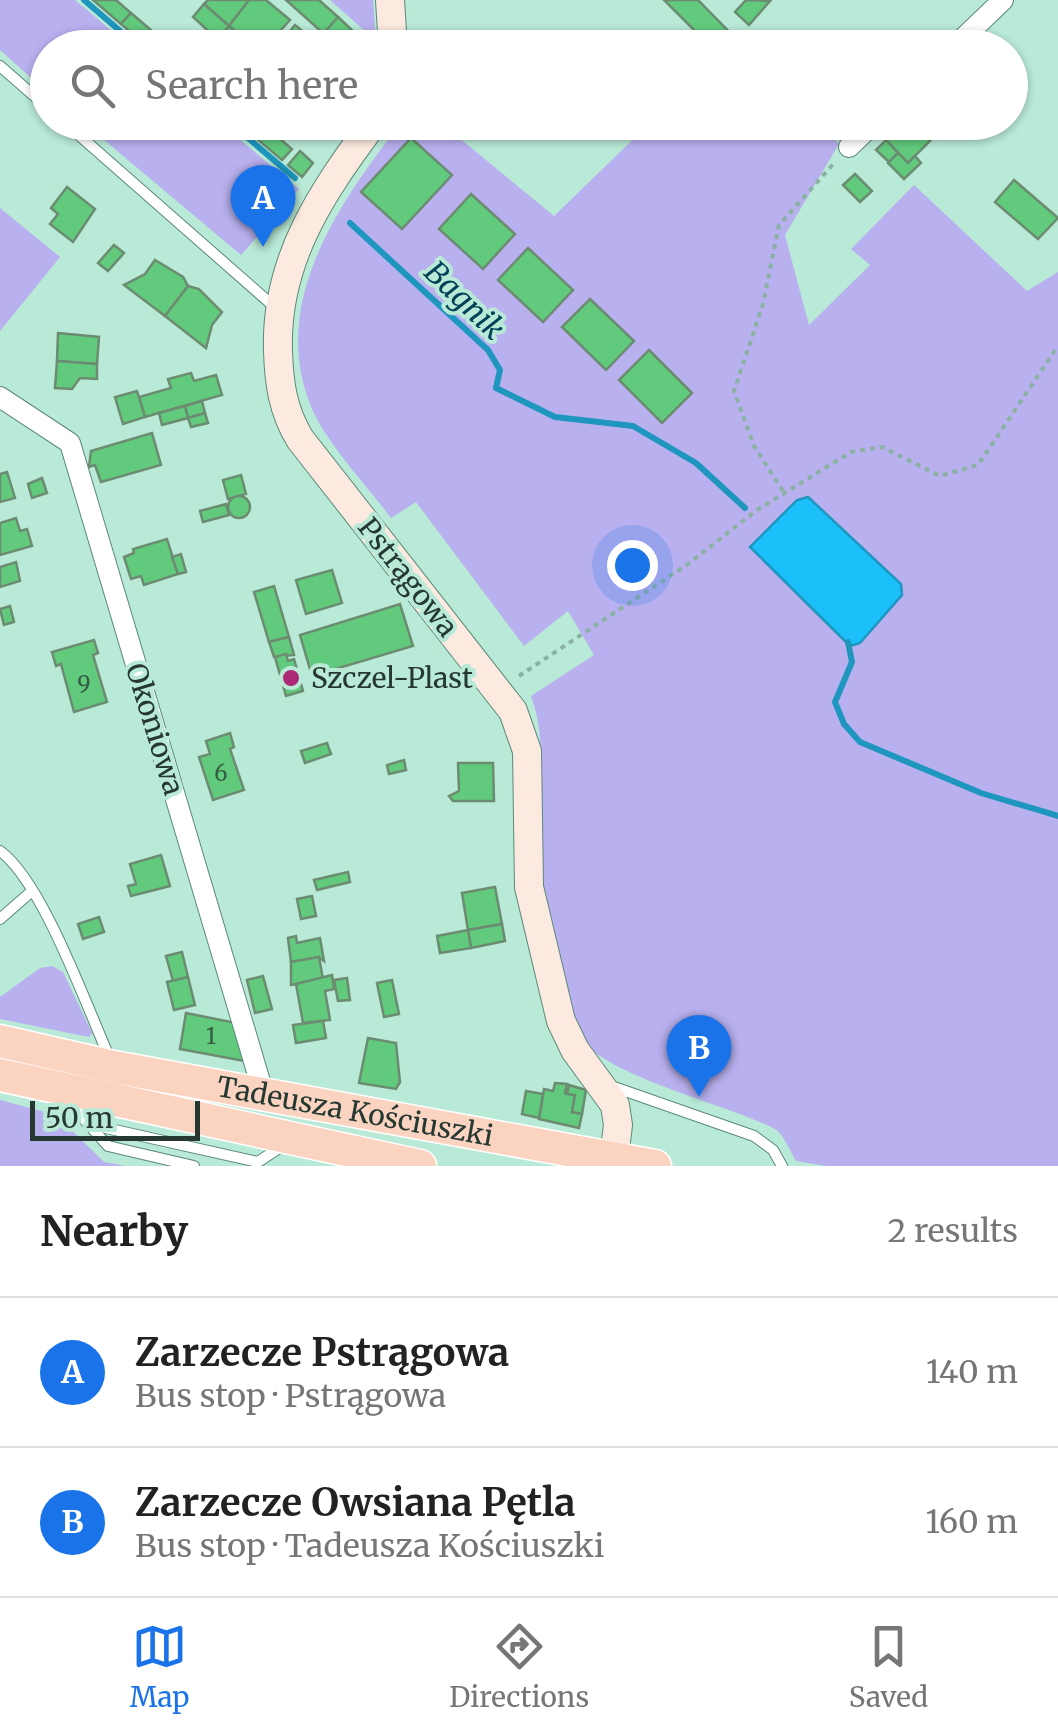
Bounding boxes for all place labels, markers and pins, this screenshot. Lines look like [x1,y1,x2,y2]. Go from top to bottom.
pin: A [230,164,296,247]
place label: Szczel-Plast [311,660,473,696]
marker: Szczel-Plast [280,667,302,689]
pin: B [666,1014,732,1097]

